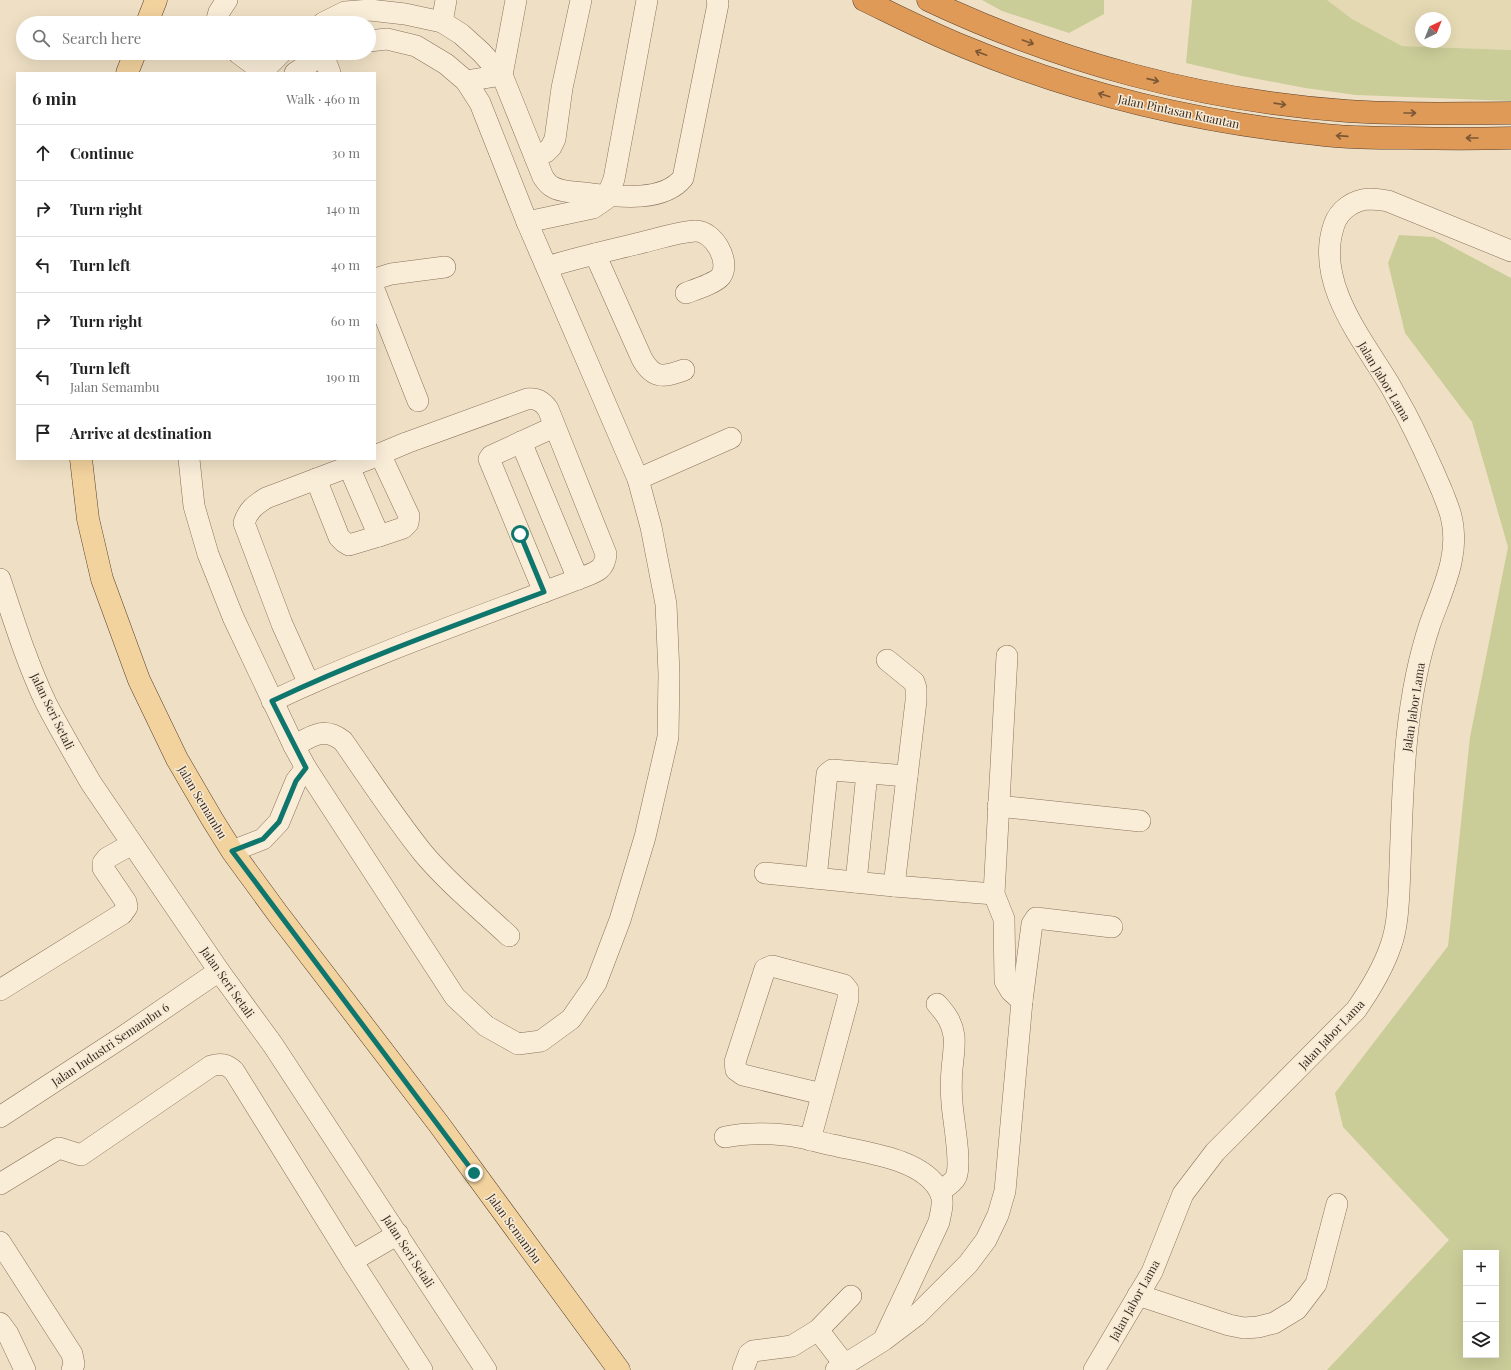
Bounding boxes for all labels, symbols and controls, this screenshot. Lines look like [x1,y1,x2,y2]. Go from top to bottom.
north arrow [1415,12,1451,48]
search box [16,16,376,60]
icon: search [30,27,52,49]
text: Search here [62,28,141,48]
one-way arrow [1022,39,1034,47]
one-way arrow [975,49,987,57]
one-way arrow [1146,77,1159,85]
text: 6 min [32,87,77,109]
text: Walk · 460 m [286,90,360,107]
street label: Jalan Pintasan Kuantan [1116,90,1241,132]
one-way arrow [1098,91,1111,98]
one-way arrow [1274,100,1287,108]
one-way arrow [1403,109,1416,117]
one-way arrow [1336,133,1349,140]
one-way arrow [1466,134,1479,142]
icon: ahead [32,142,54,164]
text: Continue [70,143,134,163]
text: 30 m [332,144,360,161]
icon: right [32,198,54,220]
text: Turn right [70,199,143,219]
text: 140 m [326,200,360,217]
icon: left [32,254,54,276]
text: Turn left [70,255,131,275]
text: 40 m [331,256,360,273]
icon: right [32,310,54,332]
text: Turn right [70,311,143,331]
text: 60 m [331,312,360,329]
street label: Jalan Jabor Lama [1354,337,1415,424]
text: Turn left [70,358,131,378]
icon: left [32,366,54,388]
text: 190 m [326,368,360,385]
text: Jalan Semambu [70,378,160,395]
icon: arrive [32,422,54,444]
text: Arrive at destination [70,423,212,443]
route start [511,525,529,543]
street label: Jalan Jabor Lama [1398,661,1428,754]
street label: Jalan Seri Setali [27,669,79,752]
street label: Jalan Semambu [174,762,231,842]
street label: Jalan Seri Setali [197,942,259,1021]
street label: Jalan Jabor Lama [1294,996,1368,1073]
street label: Jalan Industri Semambu 6 [47,999,172,1090]
route end [465,1164,483,1182]
street label: Jalan Semambu [484,1189,546,1266]
street label: Jalan Seri Setali [379,1211,439,1291]
map controls [1463,1250,1499,1358]
button: + [1463,1250,1499,1286]
street label: Jalan Jabor Lama [1105,1257,1163,1344]
button: − [1463,1286,1499,1322]
button: layers [1463,1322,1499,1358]

